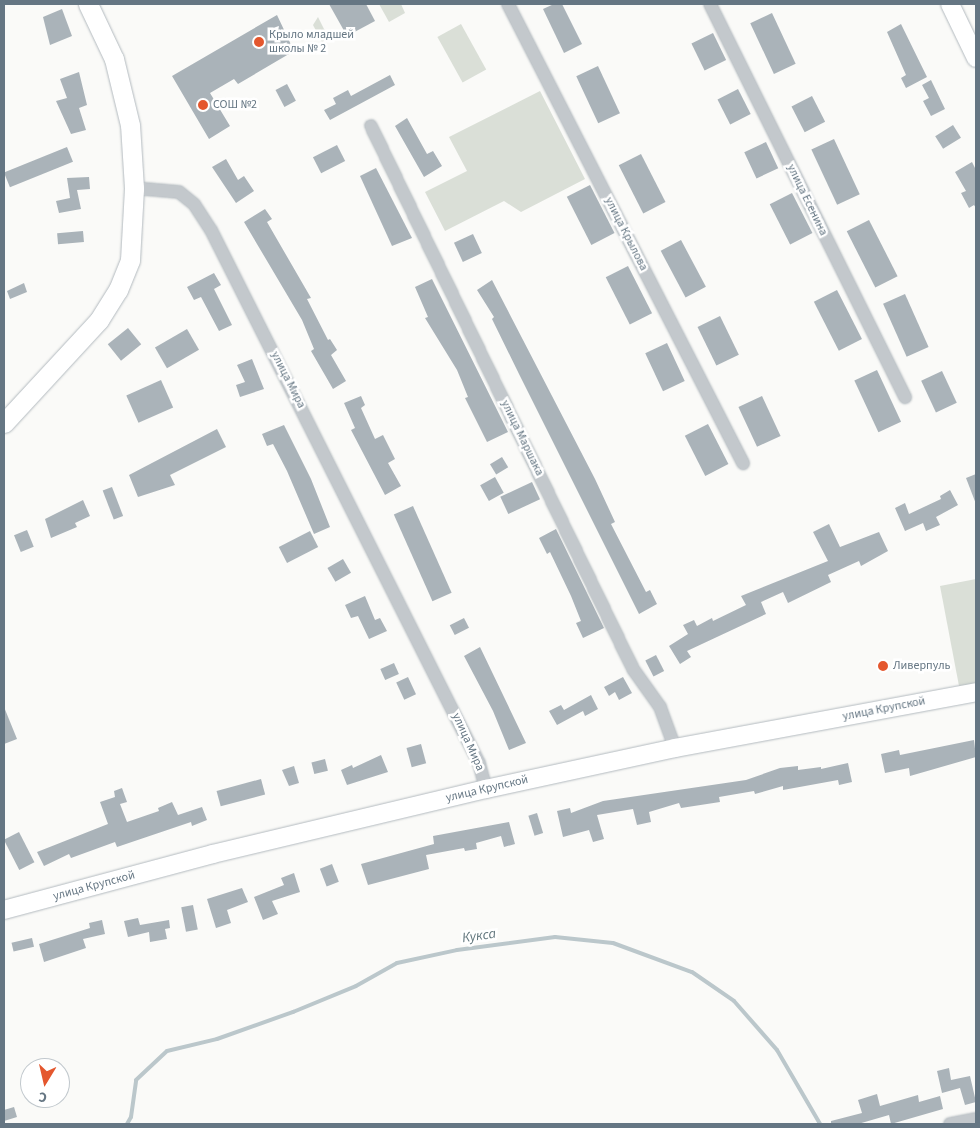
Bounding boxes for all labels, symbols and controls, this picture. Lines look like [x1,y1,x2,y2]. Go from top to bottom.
place label: Крыло младшей школы № 2 [269,28,354,56]
marker: Крыло младшей школы № 2 [253,36,265,48]
place label: СОШ №2 [213,98,257,112]
marker: СОШ №2 [197,99,209,111]
street label: улица Есенина [784,162,830,238]
street label: улица Крылова [601,195,651,273]
street label: улица Мира [268,349,308,411]
street label: улица Маршака [498,398,546,478]
place label: Ливерпуль [893,659,950,673]
marker: Ливерпуль [877,660,889,672]
street label: улица Крупской [841,694,927,724]
street label: улица Мира [449,711,487,773]
street label: улица Крупской [444,773,530,805]
street label: улица Крупской [51,868,137,904]
water label: Кукса [461,925,497,947]
north arrow [20,1058,70,1108]
text: С [37,1086,48,1107]

